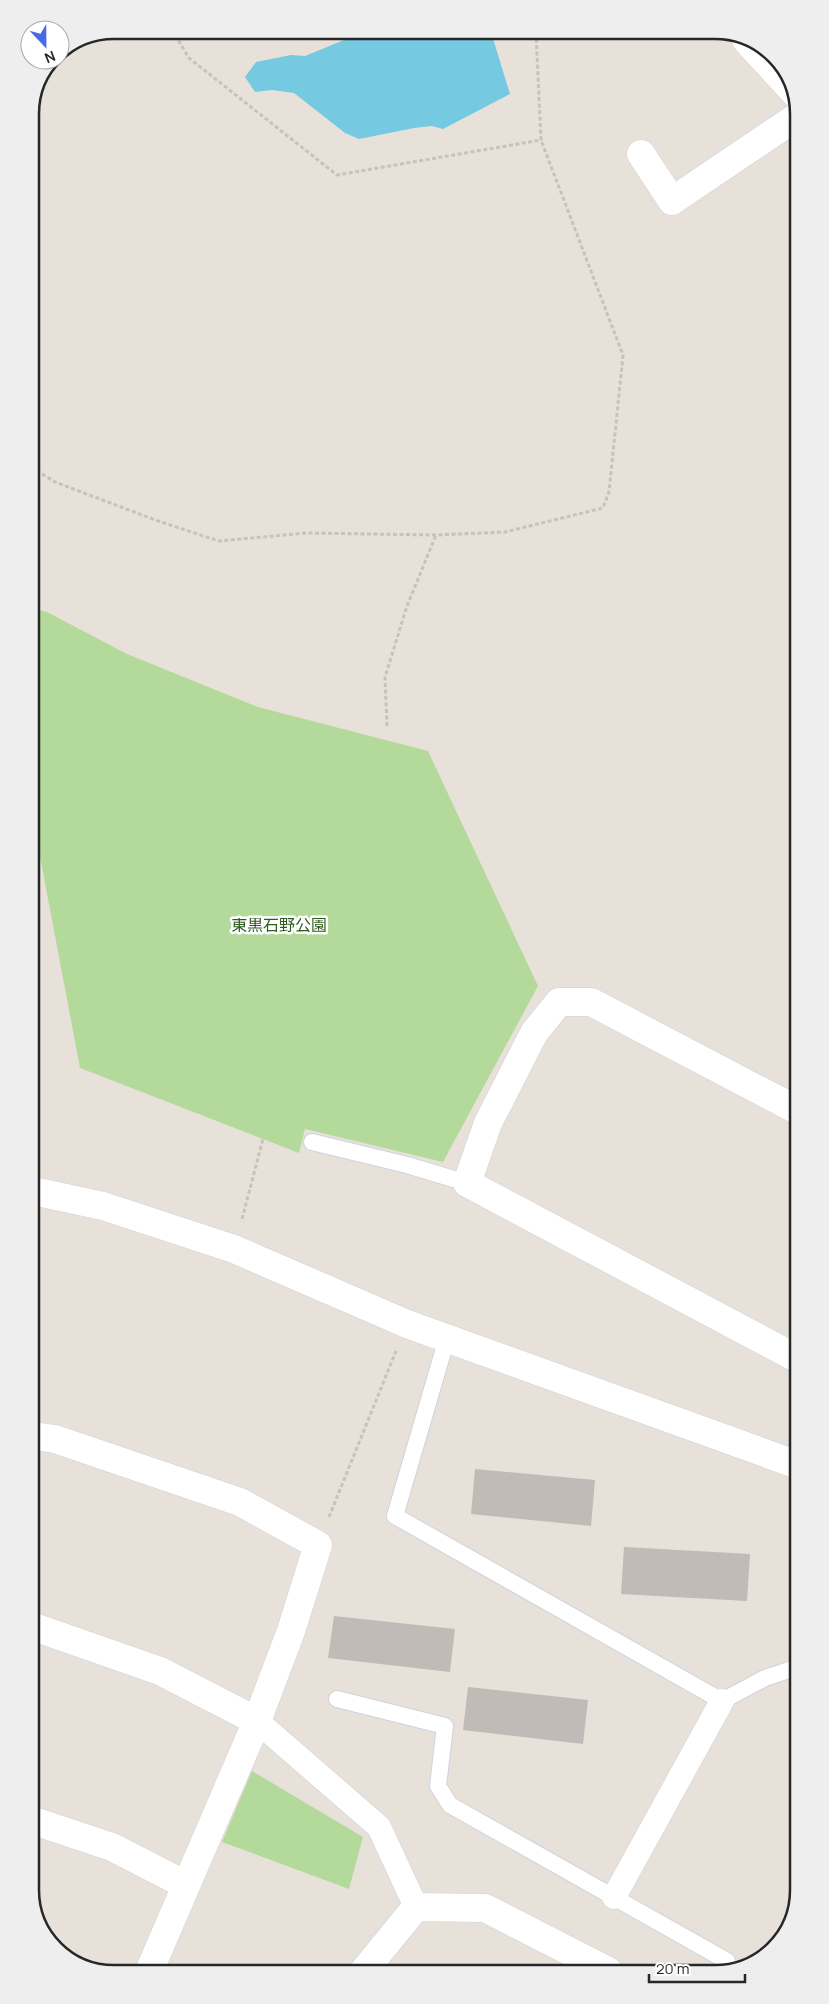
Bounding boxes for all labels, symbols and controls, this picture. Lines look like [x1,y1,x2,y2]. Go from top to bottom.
north arrow [20,20,70,70]
text: N [42,47,58,68]
park label: 東黒石野公園 [231,914,327,936]
scale bar [649,1952,745,1984]
text: 20 m [656,1958,689,1979]

